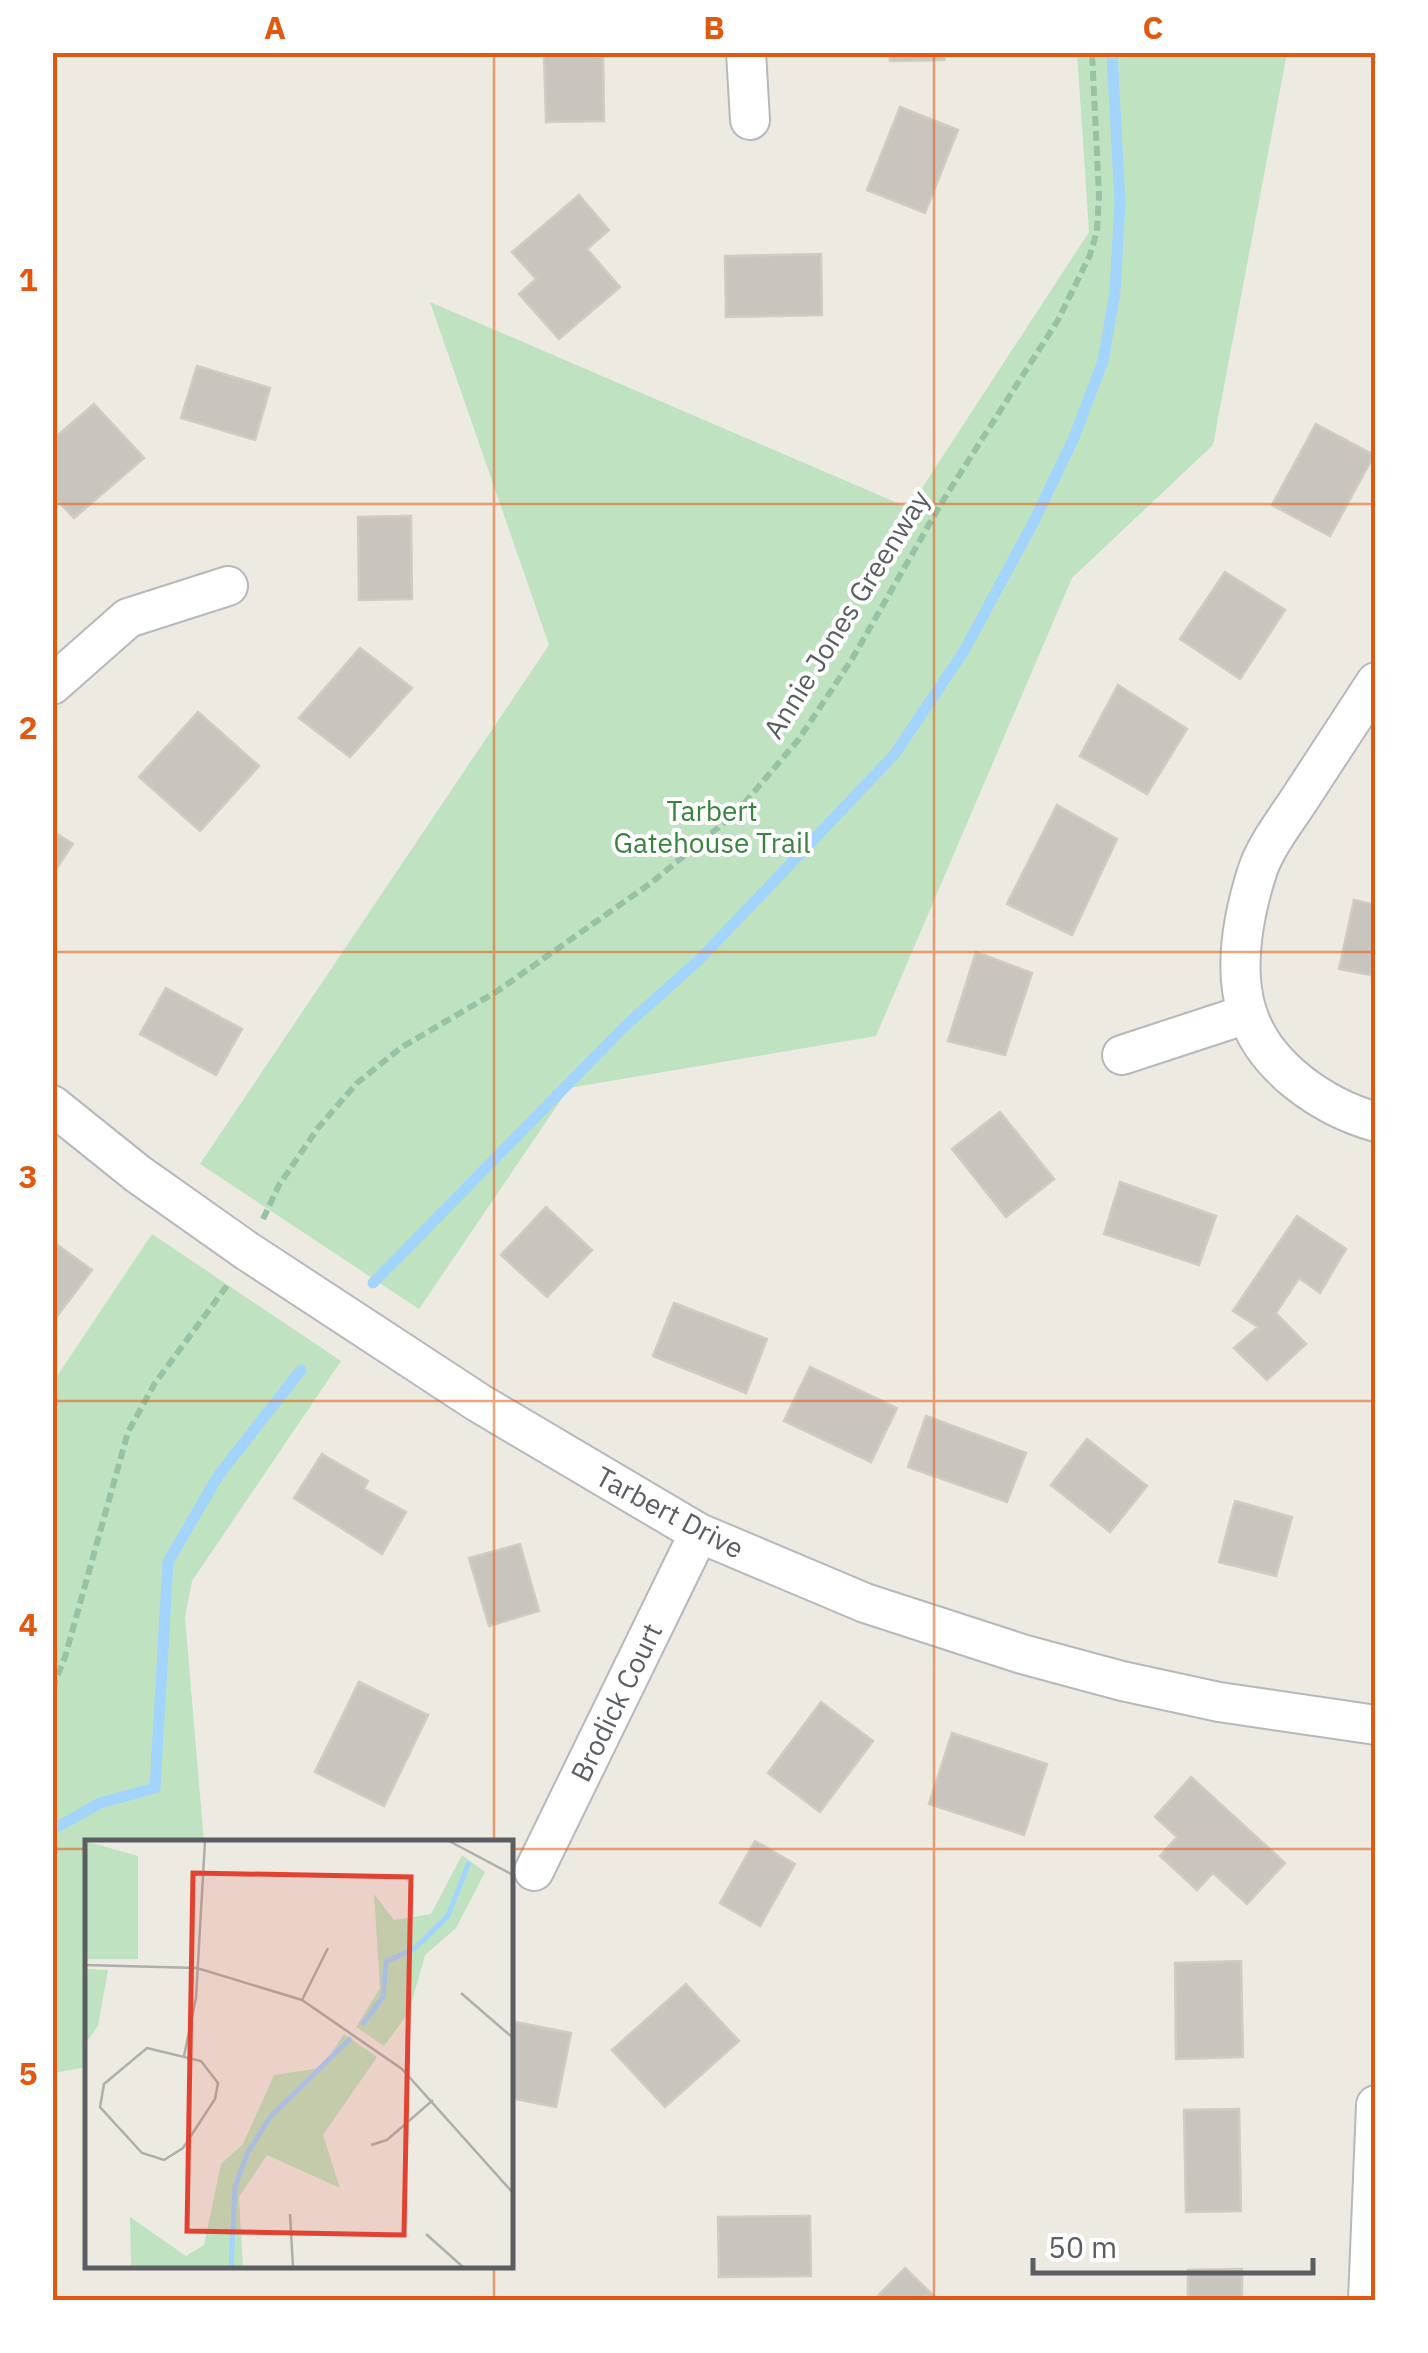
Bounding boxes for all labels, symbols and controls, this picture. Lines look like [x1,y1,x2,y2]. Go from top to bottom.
text: A [264,6,286,48]
text: B [703,6,725,48]
text: C [1143,6,1163,48]
text: 1 [18,258,38,300]
street label: Annie Jones Greenway [754,483,938,745]
text: 2 [18,706,38,748]
park label: Tarbert Gatehouse Trail [613,792,811,861]
text: 3 [18,1155,38,1197]
street label: Tarbert Drive [589,1457,751,1567]
text: 4 [18,1603,38,1645]
street label: Brodick Court [562,1617,670,1787]
inset map [85,1840,512,2268]
text: 5 [18,2052,38,2094]
scale bar [1033,2213,1313,2275]
text: 50 m [1048,2227,1117,2266]

